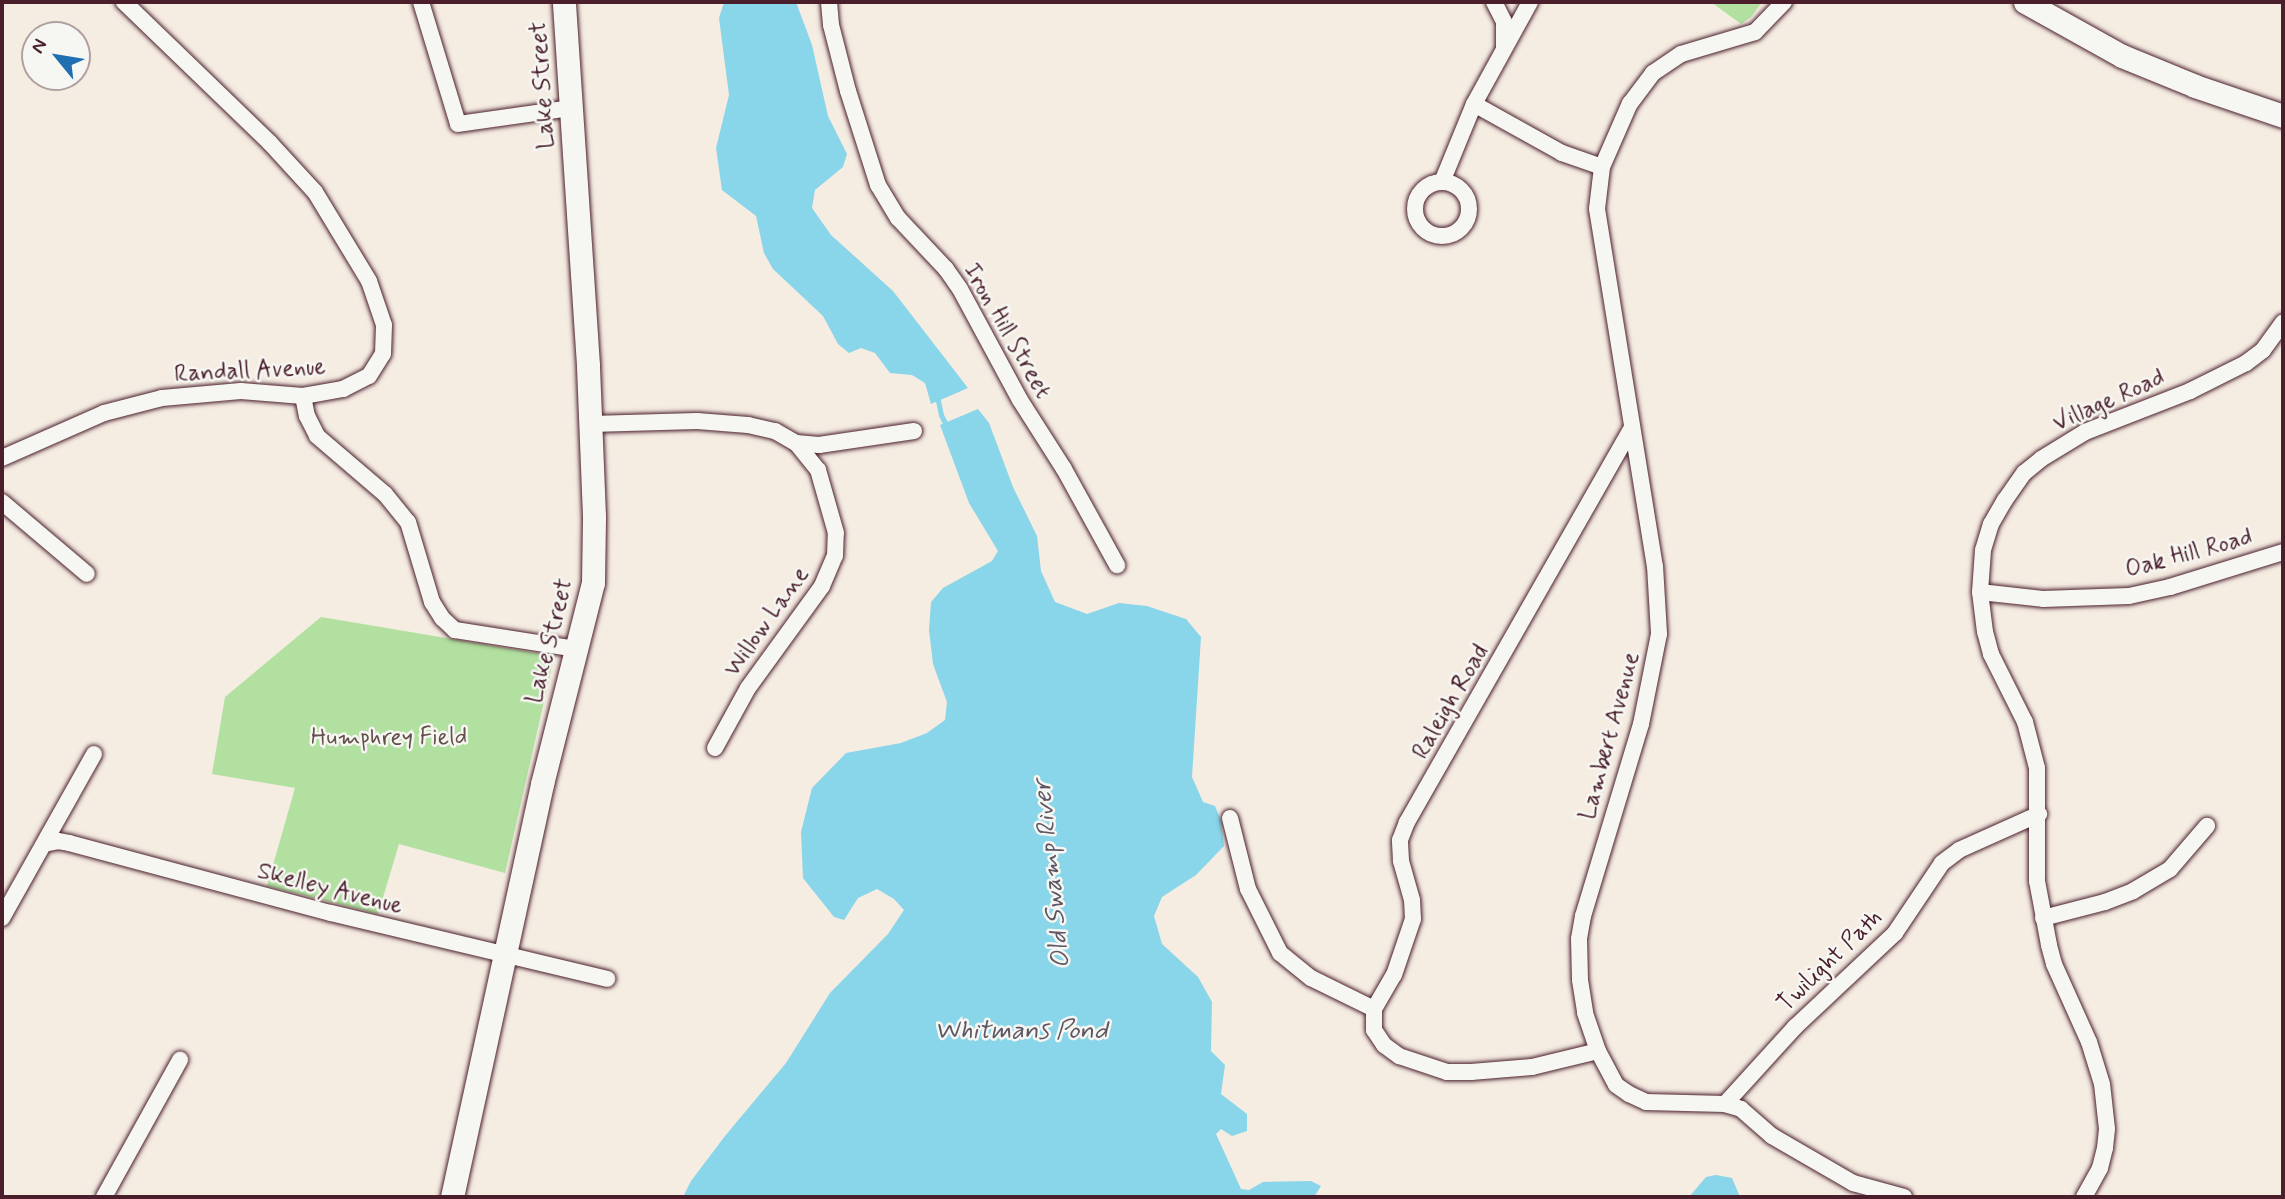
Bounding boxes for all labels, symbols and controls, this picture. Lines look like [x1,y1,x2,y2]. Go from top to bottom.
north arrow [21,21,91,91]
street label: Lake Street [524,21,562,149]
text: N [25,35,53,58]
street label: Iron Hill Street [955,256,1059,406]
street label: Randall Avenue [171,352,329,390]
street label: Village Road [2049,364,2169,438]
street label: Oak Hill Road [2121,523,2257,585]
street label: Willow Lane [720,564,814,680]
street label: Lake Street [521,576,579,706]
street label: Raleigh Road [1407,640,1495,764]
street label: Lambert Avenue [1574,648,1646,824]
park label: Humphrey Field [311,724,467,752]
water label: Old Swamp River [1027,777,1079,971]
street label: Skelley Avenue [251,856,409,922]
street label: Twilight Path [1771,904,1889,1018]
water label: Whitmans Pond [935,1016,1107,1048]

